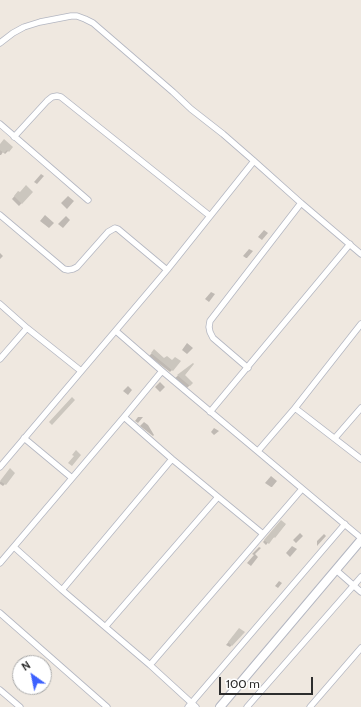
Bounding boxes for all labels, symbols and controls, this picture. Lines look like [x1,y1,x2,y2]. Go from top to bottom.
north arrow [12,655,52,695]
text: N [19,658,33,674]
scale bar [221,669,315,695]
text: 100 m [226,676,260,691]

